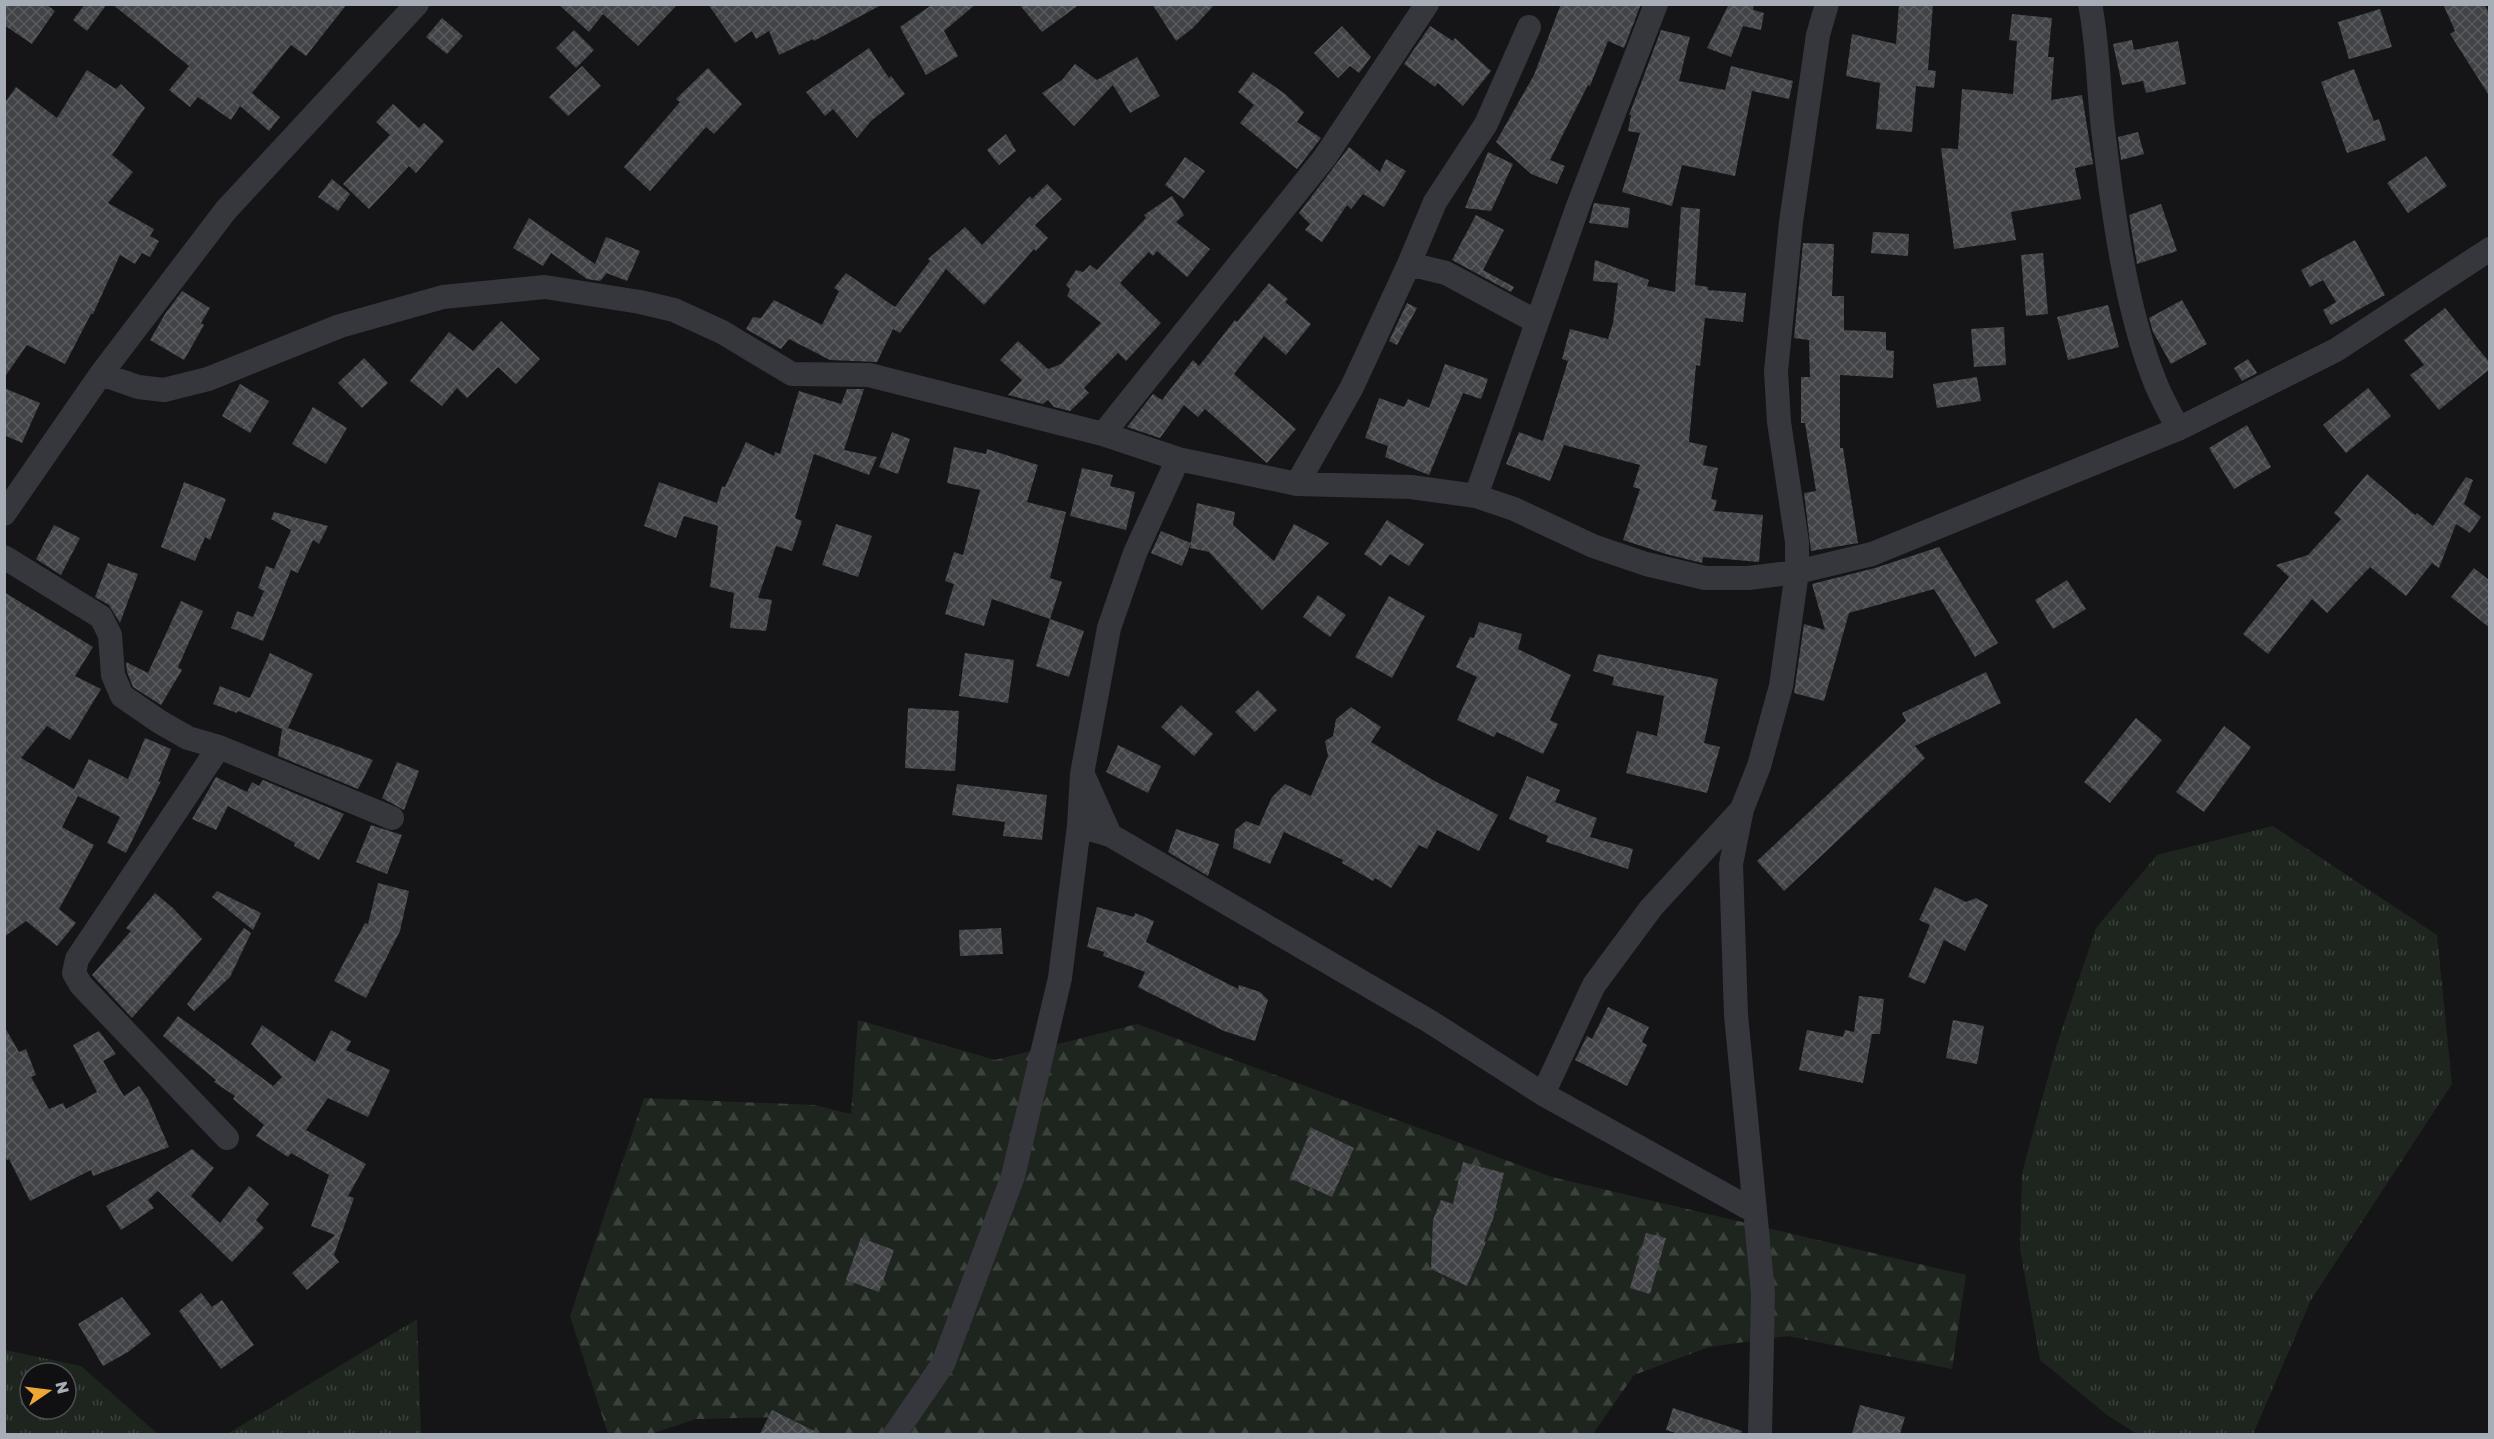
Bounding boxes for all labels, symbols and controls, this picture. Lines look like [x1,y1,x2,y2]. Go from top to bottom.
north arrow [18,1361,78,1421]
text: N [51,1379,74,1396]

